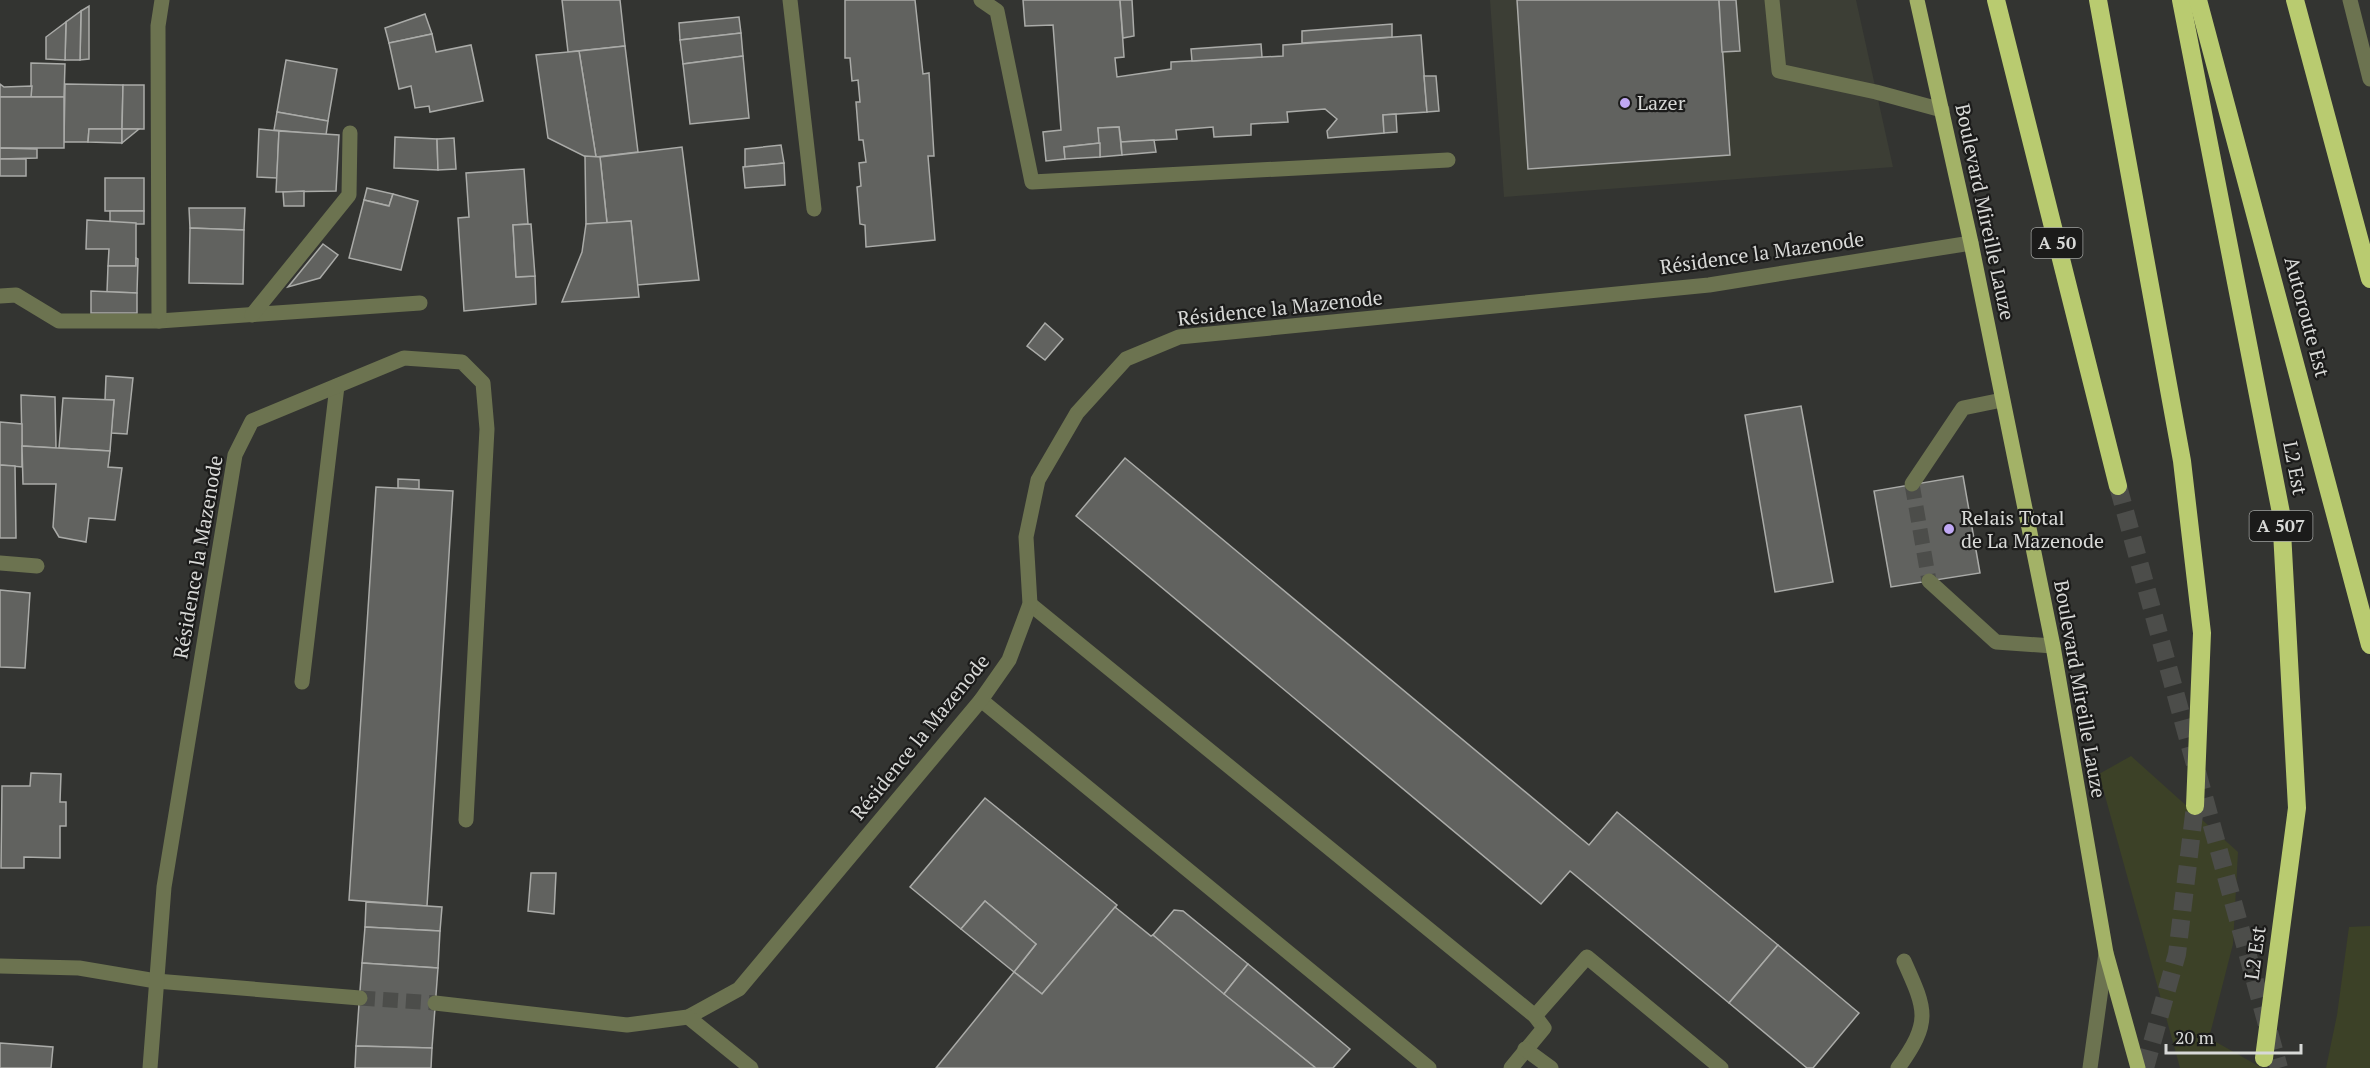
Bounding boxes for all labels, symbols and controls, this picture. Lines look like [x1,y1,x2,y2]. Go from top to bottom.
place label: Lazer [1637,89,1686,116]
marker: Lazer [1618,96,1632,110]
street label: Boulevard Mireille Lauze [1949,101,2022,323]
street label: Résidence la Mazenode [1658,225,1866,280]
road number: A 50 [2032,228,2082,258]
street label: Autoroute Est [2278,254,2337,381]
street label: Résidence la Mazenode [1176,283,1384,332]
street label: L2 Est [2277,439,2314,498]
street label: Résidence la Mazenode [166,453,229,661]
place label: Relais Total de La Mazenode [1961,504,2104,554]
road number: A 507 [2250,511,2312,541]
marker: Relais Total de La Mazenode [1942,522,1956,536]
street label: Boulevard Mireille Lauze [2048,578,2113,800]
street label: Résidence la Mazenode [844,648,995,825]
street label: L2 Est [2237,924,2272,982]
scale bar [2166,1017,2301,1055]
text: 20 m [2175,1025,2215,1049]

